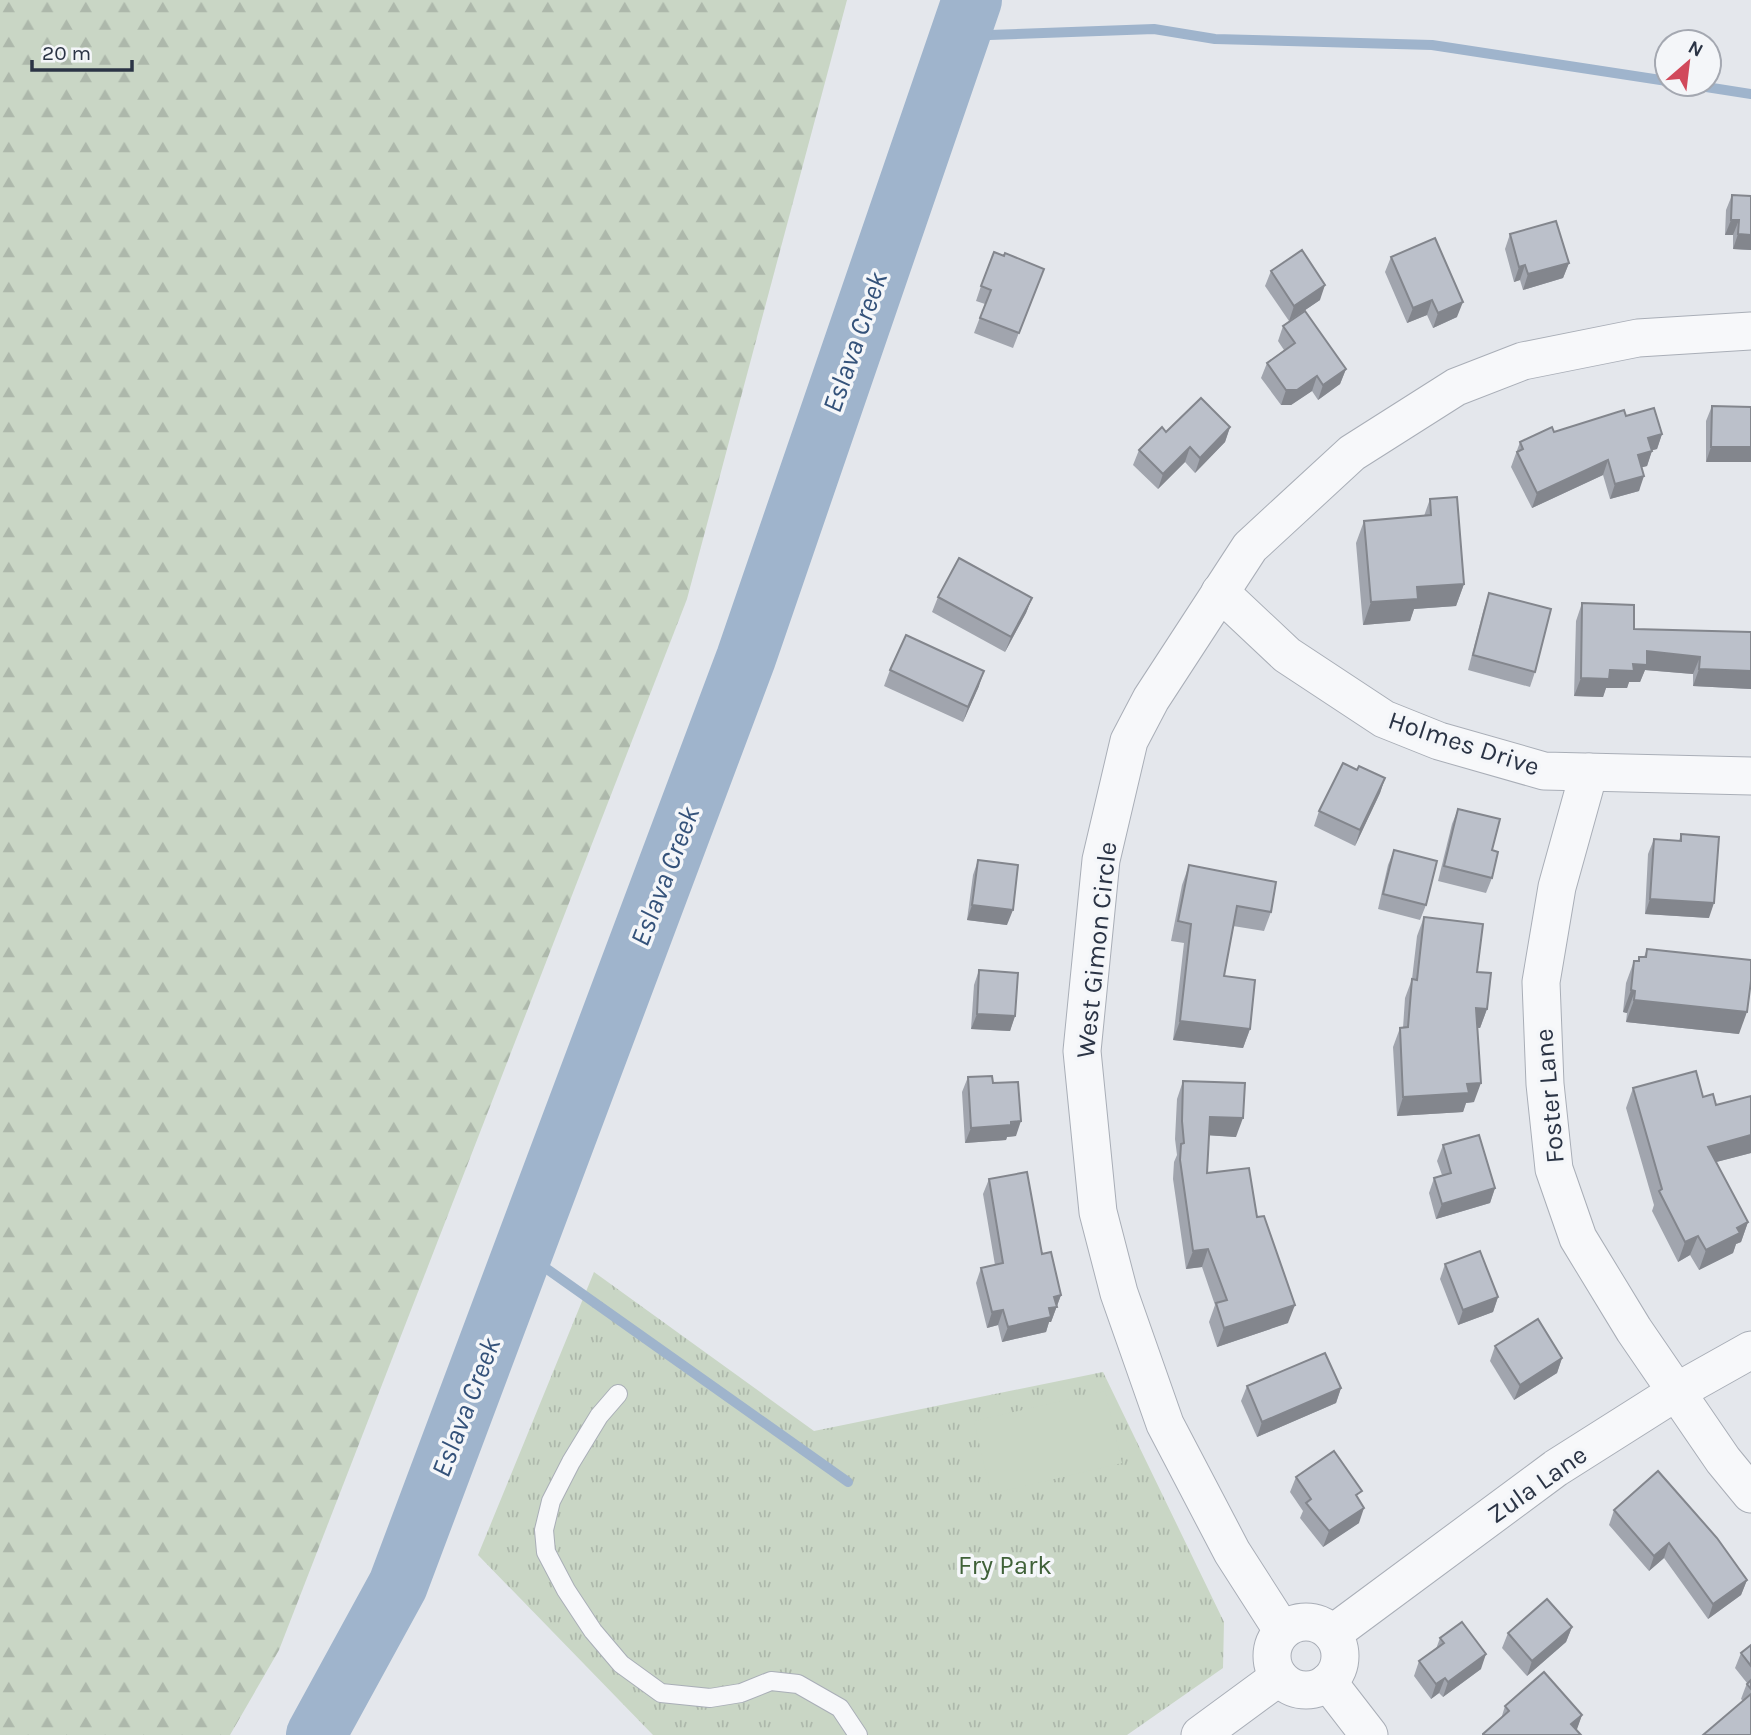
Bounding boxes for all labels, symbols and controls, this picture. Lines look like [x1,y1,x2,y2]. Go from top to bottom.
scale bar [32,28,131,72]
north arrow [1653,28,1723,98]
text: N [1684,36,1707,62]
text: 20 m [42,41,91,65]
water label: Eslava Creek [815,267,894,417]
street label: Holmes Drive [1384,704,1543,782]
water label: Eslava Creek [623,801,706,951]
street label: West Gimon Circle [1070,840,1123,1060]
street label: Foster Lane [1528,1027,1571,1165]
water label: Eslava Creek [424,1332,507,1482]
street label: Zula Lane [1482,1439,1593,1530]
park label: Fry Park [958,1550,1052,1581]

